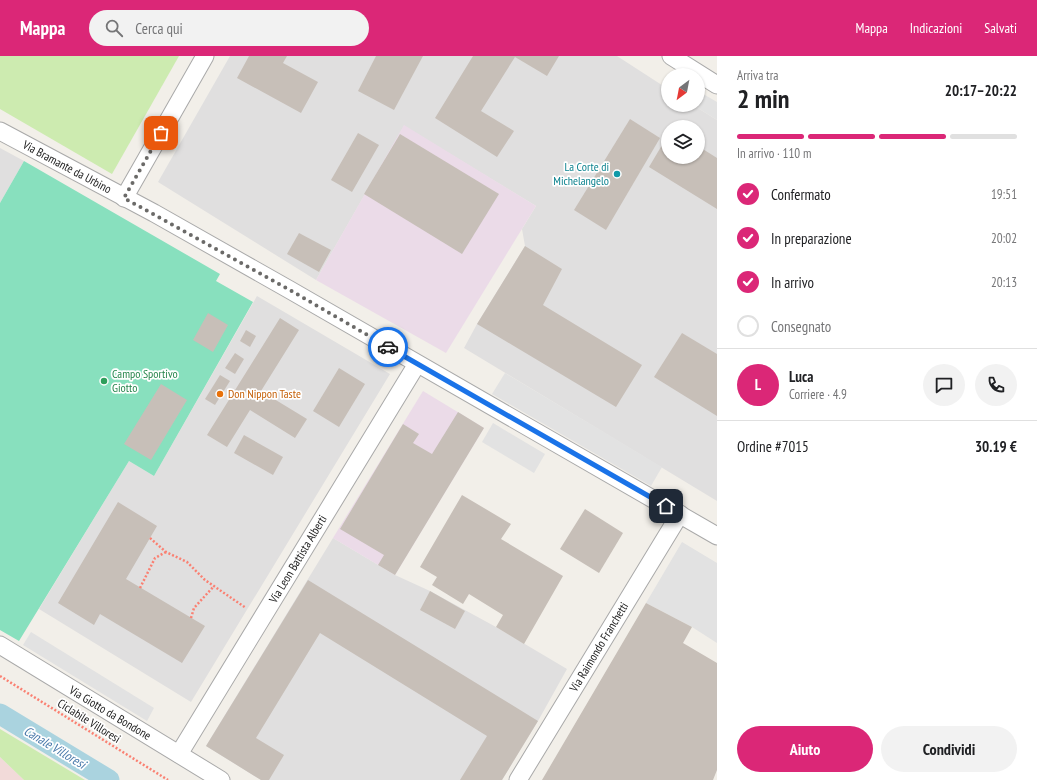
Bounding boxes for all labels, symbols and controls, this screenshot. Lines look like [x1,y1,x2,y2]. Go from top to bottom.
search box [89,10,369,46]
text: Mappa [20,16,65,40]
icon: search [103,17,125,39]
text: Cerca qui [135,19,183,38]
text: Mappa [856,19,888,37]
text: Indicazioni [910,19,962,37]
text: Salvati [984,19,1017,37]
text: Arriva tra [737,67,778,84]
north arrow [661,68,705,112]
map controls [661,68,705,164]
text: 20:17–20:22 [945,81,1017,100]
text: 2 min [737,82,790,115]
pin [144,116,178,150]
button: layers [661,120,705,164]
icon: bag [150,122,172,144]
street label: Via Bramante da Urbino [19,136,114,196]
text: In arrivo · 110 m [737,145,811,162]
place label: La Corte di Michelangelo [553,159,609,188]
marker: La Corte di Michelangelo [612,169,622,179]
icon: check [737,183,759,205]
text: Confermato [771,185,831,204]
text: 19:51 [991,186,1017,203]
icon: check [737,227,759,249]
text: In preparazione [771,229,852,248]
text: 20:02 [991,230,1017,247]
icon: check [737,271,759,293]
text: In arrivo [771,273,814,292]
text: 20:13 [991,274,1017,291]
text: Consegnato [771,317,831,336]
courier [368,327,408,367]
icon: car [377,336,399,358]
button: chat [923,364,965,406]
button: phone [975,364,1017,406]
place label: Campo Sportivo Giotto [112,366,178,395]
text: Luca [789,367,814,386]
text: L [755,375,761,394]
marker: Campo Sportivo Giotto [99,376,109,386]
place label: Don Nippon Taste [228,386,301,401]
text: Corriere · 4.9 [789,386,847,403]
marker: Don Nippon Taste [215,389,225,399]
text: Ordine #7015 [737,437,809,456]
text: 30.19 € [975,437,1017,456]
pin [649,489,683,523]
icon: home [655,495,677,517]
street label: Via Leon Battista Alberti [265,512,330,606]
street label: Via Raimondo Franchetti [565,599,631,695]
street label: Via Giotto da Bondone [66,682,154,743]
street label: Ciclabile Villoresi [55,695,124,746]
water label: Canale Villoresi [21,722,91,774]
button: Aiuto [737,726,873,772]
button: Condividi [881,726,1017,772]

